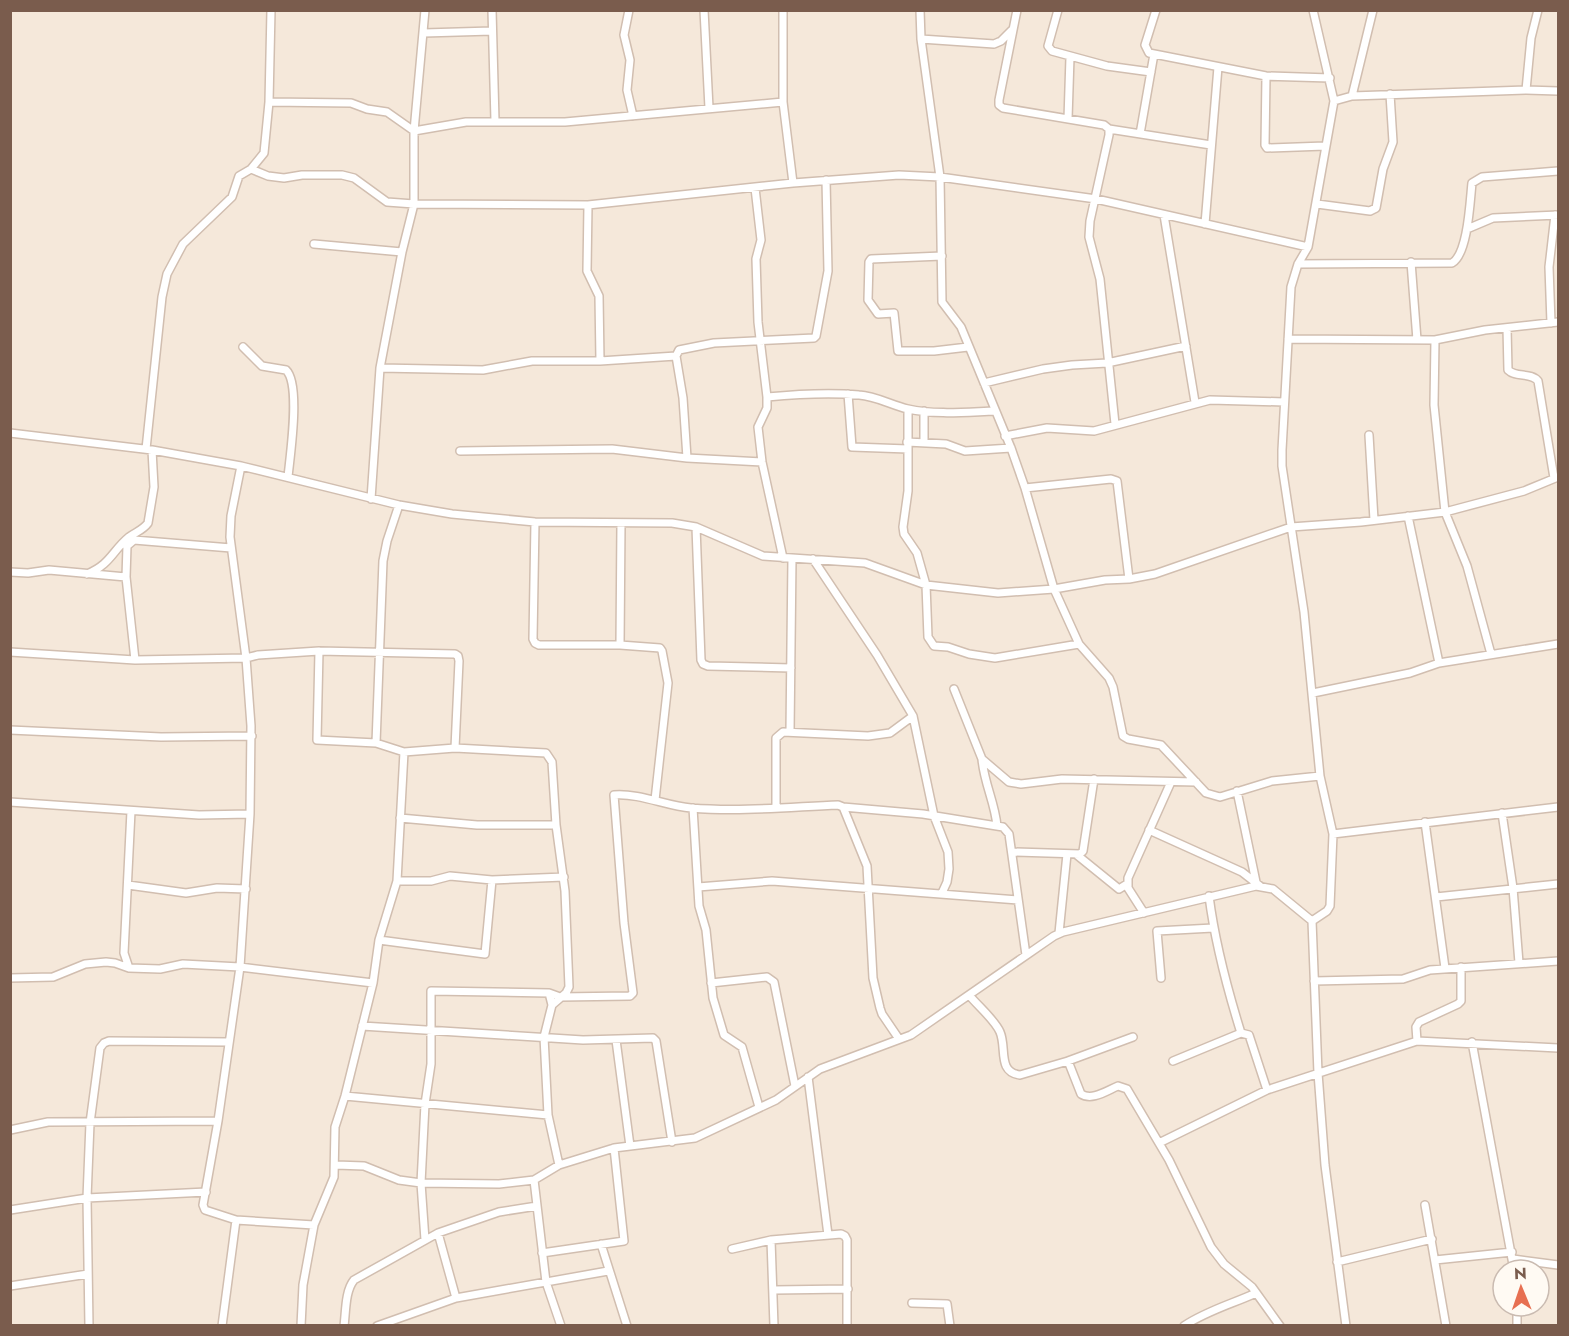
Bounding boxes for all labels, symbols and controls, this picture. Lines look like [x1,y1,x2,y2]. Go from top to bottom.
north arrow [1491,1258,1551,1318]
text: N [1514,1262,1527,1285]

